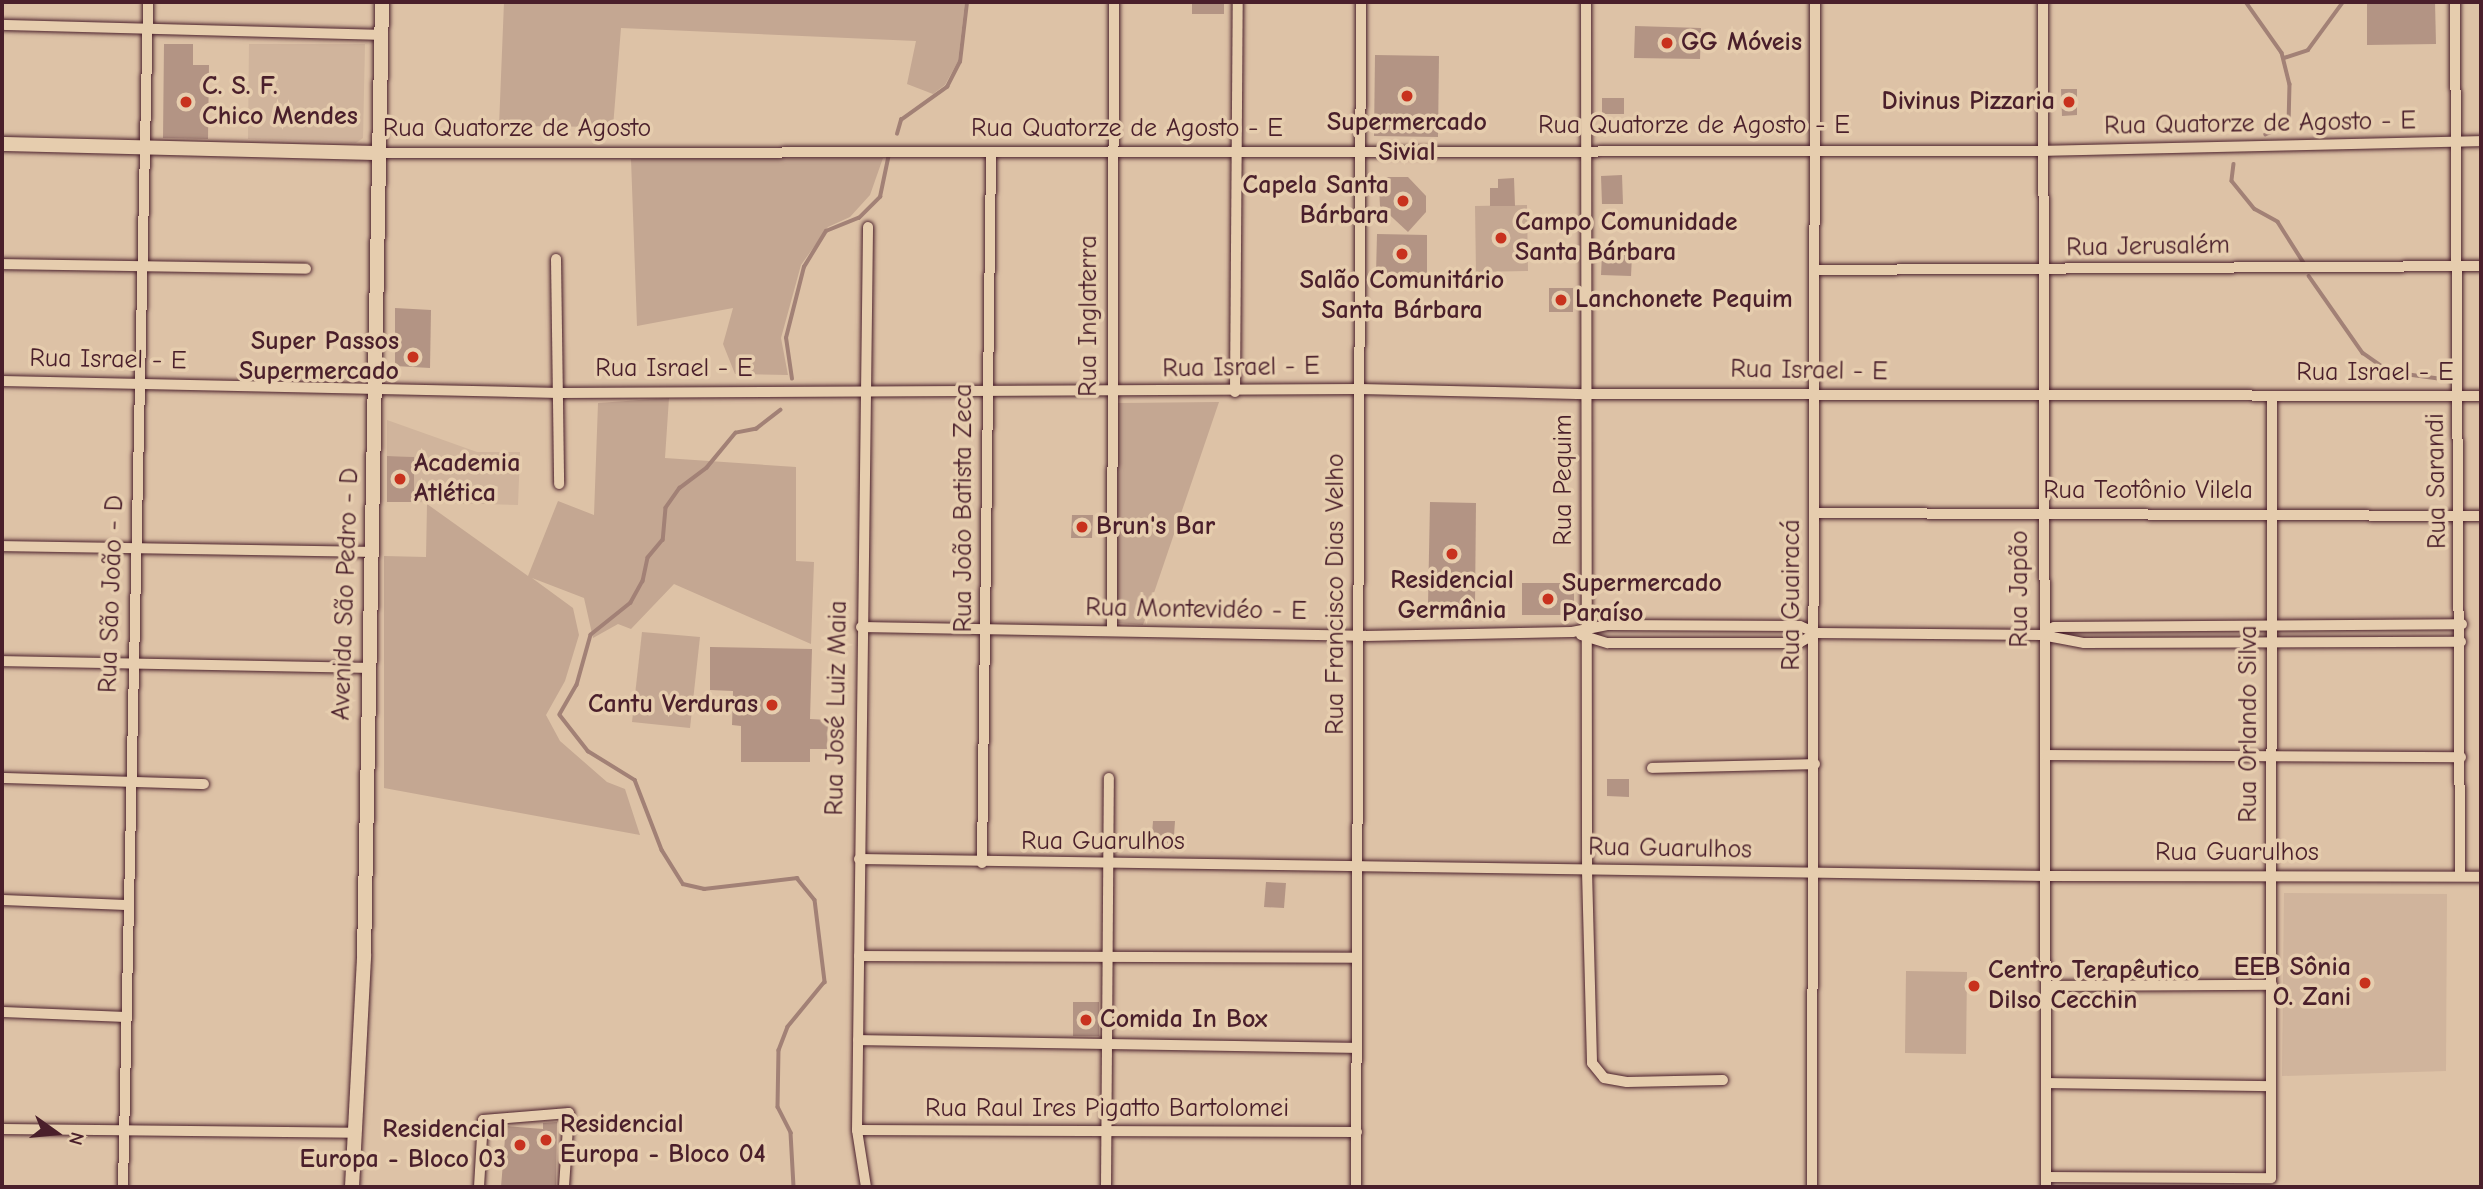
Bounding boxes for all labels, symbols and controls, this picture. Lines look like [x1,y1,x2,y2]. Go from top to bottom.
place label: GG Móveis [1681,27,1802,59]
marker: GG Móveis [1659,35,1675,51]
place label: C. S. F. Chico Mendes [202,71,358,132]
place label: Divinus Pizzaria [1881,86,2055,118]
marker: Supermercado Sivial [1399,88,1415,104]
marker: C. S. F. Chico Mendes [176,92,196,112]
marker: Divinus Pizzaria [2061,94,2077,110]
street label: Rua Quatorze de Agosto - E [2104,106,2416,142]
place label: Supermercado Sivial [1327,107,1487,168]
street label: Rua Quatorze de Agosto - E [1538,110,1850,142]
street label: Rua Quatorze de Agosto [383,113,651,145]
street label: Rua Quatorze de Agosto - E [971,113,1283,145]
place label: Capela Santa Bárbara [1243,170,1389,232]
marker: Capela Santa Bárbara [1395,193,1411,209]
place label: Campo Comunidade Santa Bárbara [1515,207,1738,268]
marker: Campo Comunidade Santa Bárbara [1493,230,1509,246]
street label: Rua Jerusalém [2066,230,2230,264]
street label: Rua Inglaterra [1073,235,1105,397]
marker: Salão Comunitário Santa Bárbara [1394,246,1410,262]
place label: Salão Comunitário Santa Bárbara [1300,265,1504,326]
place label: Lanchonete Pequim [1575,284,1793,316]
marker: Lanchonete Pequim [1553,292,1569,308]
place label: Super Passos Supermercado [239,326,399,388]
street label: Rua Israel - E [29,343,187,377]
marker: Super Passos Supermercado [405,349,421,365]
street label: Rua Israel - E [1162,351,1320,385]
street label: Rua Israel - E [595,353,753,385]
street label: Rua Israel - E [1730,354,1888,388]
street label: Rua Israel - E [2296,357,2454,389]
street label: Rua João Batista Zeca [948,384,980,632]
street label: Rua Sarandi [2420,413,2454,549]
street label: Rua Pequim [1548,414,1580,546]
place label: Academia Atlética [414,448,520,510]
street label: Rua Francisco Dias Velho [1320,453,1352,735]
street label: Avenida São Pedro - D [326,467,366,721]
marker: Academia Atlética [392,471,408,487]
street label: Rua Teotônio Vilela [2043,475,2253,507]
street label: Rua São João - D [93,494,131,694]
place label: Brun's Bar [1096,511,1215,543]
marker: Brun's Bar [1074,519,1090,535]
street label: Rua Guairacá [1776,519,1808,671]
street label: Rua Japão [2004,530,2036,648]
marker: Residencial Germânia [1444,546,1460,562]
place label: Residencial Germânia [1390,565,1514,626]
place label: Supermercado Paraíso [1562,568,1722,630]
marker: Supermercado Paraíso [1540,591,1556,607]
street label: Rua Montevidéo - E [1085,592,1307,628]
street label: Rua José Luiz Maia [820,600,854,816]
street label: Rua Orlando Silva [2233,625,2265,823]
place label: Cantu Verduras [588,689,758,721]
marker: Cantu Verduras [764,697,780,713]
street label: Rua Guarulhos [1021,826,1185,858]
street label: Rua Guarulhos [1588,832,1752,866]
street label: Rua Guarulhos [2155,837,2319,869]
place label: EEB Sônia O. Zani [2234,952,2351,1014]
place label: Centro Terapêutico Dilso Cecchin [1988,955,2199,1016]
marker: EEB Sônia O. Zani [2357,975,2373,991]
marker: Centro Terapêutico Dilso Cecchin [1966,978,1982,994]
place label: Comida In Box [1100,1004,1267,1036]
marker: Comida In Box [1078,1012,1094,1028]
street label: Rua Raul Ires Pigatto Bartolomei [925,1093,1289,1125]
north arrow [21,1098,91,1168]
place label: Residencial Europa - Bloco 04 [560,1109,766,1170]
place label: Residencial Europa - Bloco 03 [300,1114,506,1176]
text: N [64,1130,89,1147]
marker: Residencial Europa - Bloco 04 [538,1132,554,1148]
marker: Residencial Europa - Bloco 03 [512,1137,528,1153]

